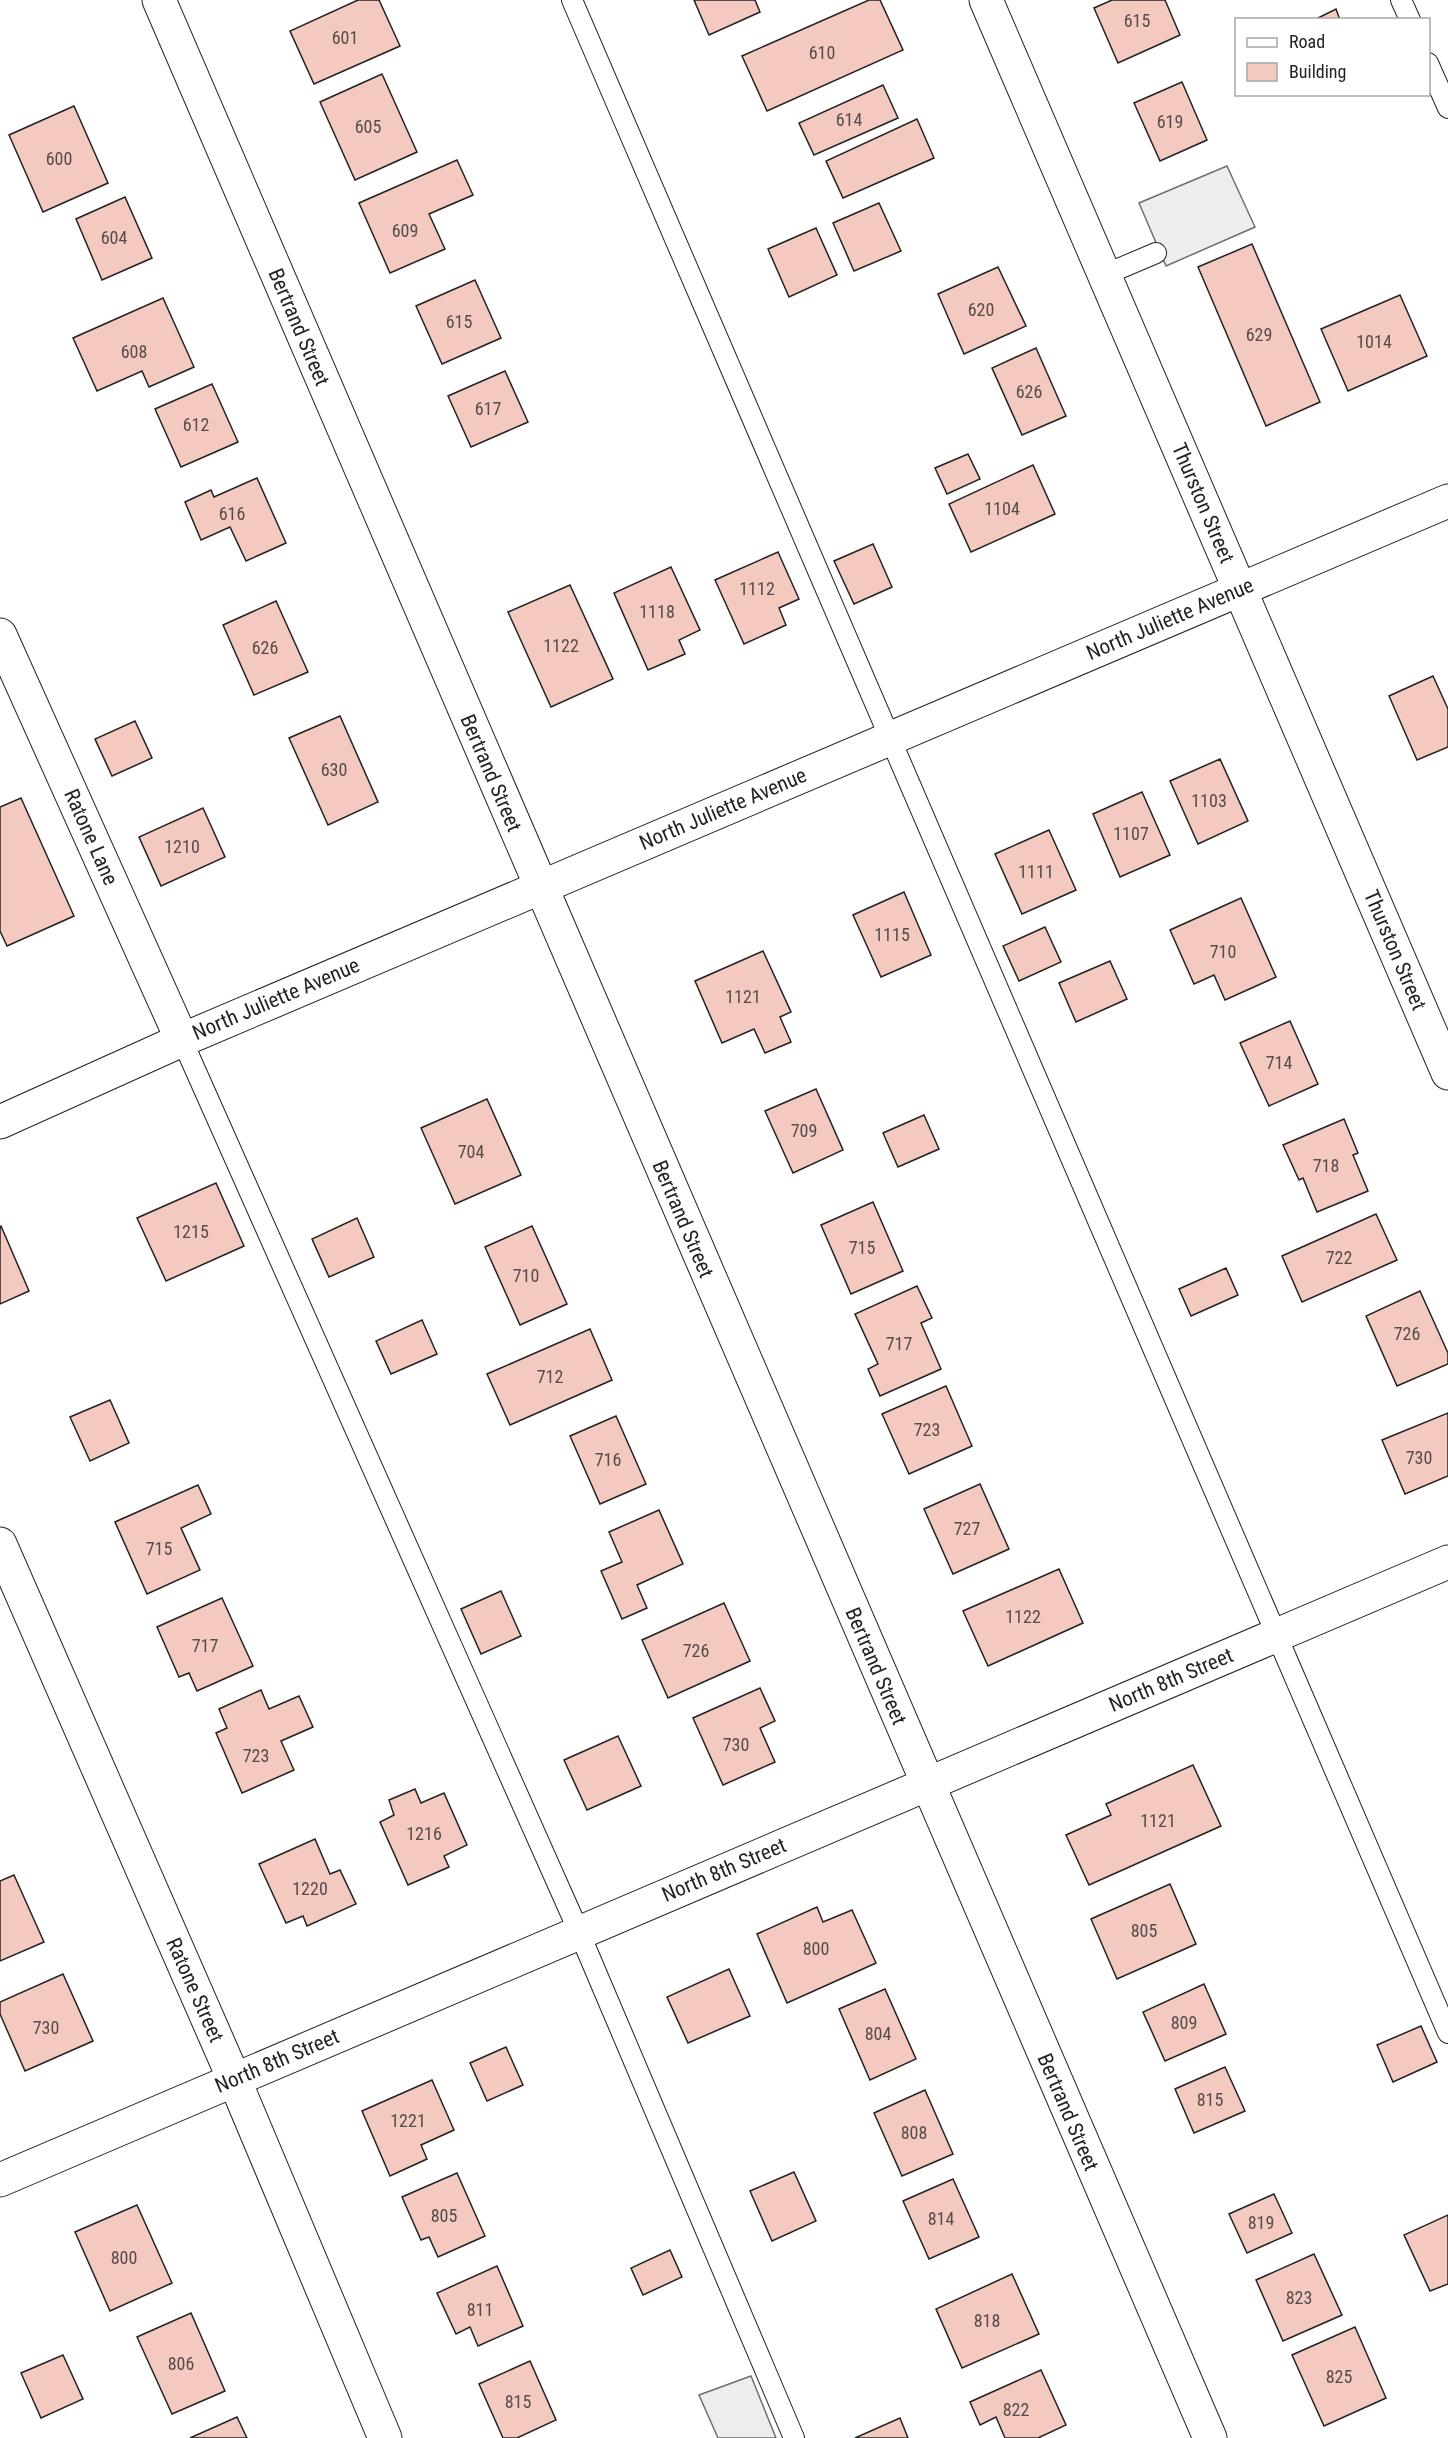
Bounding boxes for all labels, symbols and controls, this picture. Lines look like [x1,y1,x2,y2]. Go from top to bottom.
house number: 615 [1124,10,1150,31]
legend [1235,18,1430,96]
house number: 601 [332,27,358,48]
text: Road [1289,31,1325,52]
house number: 610 [809,42,835,63]
text: Building [1289,61,1346,82]
house number: 614 [836,109,862,130]
house number: 619 [1157,111,1183,132]
house number: 605 [355,116,381,137]
house number: 600 [46,148,72,169]
house number: 609 [392,220,418,241]
house number: 604 [101,227,127,248]
street label: Bertrand Street [264,265,334,389]
house number: 620 [968,299,994,320]
house number: 615 [446,311,472,332]
house number: 629 [1246,324,1272,345]
house number: 1014 [1356,331,1392,352]
house number: 608 [121,341,147,362]
house number: 626 [1016,381,1042,402]
house number: 617 [475,398,501,419]
house number: 612 [183,414,209,435]
street label: Thurston Street [1167,439,1239,567]
house number: 1104 [984,498,1020,519]
house number: 616 [219,503,245,524]
street label: North Juliette Avenue [1083,573,1257,665]
house number: 1112 [739,578,775,599]
house number: 1118 [639,601,675,622]
house number: 1122 [543,635,579,656]
house number: 626 [252,637,278,658]
street label: Bertrand Street [456,711,526,835]
house number: 630 [321,759,347,780]
street label: North Juliette Avenue [636,763,810,855]
street label: Ratone Lane [59,785,123,889]
house number: 1103 [1191,790,1227,811]
house number: 1107 [1113,823,1149,844]
house number: 1210 [164,836,200,857]
house number: 1111 [1018,861,1054,882]
street label: Thurston Street [1359,886,1431,1014]
house number: 1115 [874,924,910,945]
house number: 710 [1210,941,1236,962]
street label: North Juliette Avenue [189,953,363,1045]
house number: 1121 [725,986,761,1007]
house number: 714 [1266,1052,1292,1073]
house number: 709 [791,1120,817,1141]
house number: 704 [458,1141,484,1162]
house number: 718 [1313,1155,1339,1176]
street label: Bertrand Street [648,1157,718,1281]
house number: 1215 [173,1221,209,1242]
house number: 715 [849,1237,875,1258]
house number: 722 [1326,1247,1352,1268]
house number: 710 [513,1265,539,1286]
house number: 726 [1394,1323,1420,1344]
house number: 717 [886,1333,912,1354]
house number: 712 [537,1366,563,1387]
house number: 723 [914,1419,940,1440]
house number: 730 [1406,1447,1432,1468]
house number: 716 [595,1449,621,1470]
house number: 727 [954,1518,980,1539]
house number: 715 [146,1538,172,1559]
street label: Bertrand Street [841,1604,911,1728]
house number: 1122 [1005,1606,1041,1627]
house number: 717 [192,1635,218,1656]
house number: 726 [683,1640,709,1661]
street label: North 8th Street [1105,1643,1237,1717]
house number: 730 [723,1734,749,1755]
house number: 723 [243,1745,269,1766]
house number: 1121 [1140,1810,1176,1831]
house number: 1216 [406,1823,442,1844]
street label: North 8th Street [658,1833,790,1907]
house number: 1220 [292,1878,328,1899]
house number: 805 [1131,1920,1157,1941]
street label: Ratone Street [161,1934,229,2046]
house number: 800 [803,1938,829,1959]
house number: 809 [1171,2012,1197,2033]
house number: 730 [33,2017,59,2038]
house number: 804 [865,2023,891,2044]
street label: North 8th Street [211,2024,343,2098]
street label: Bertrand Street [1033,2050,1103,2174]
house number: 815 [1197,2089,1223,2110]
house number: 1221 [390,2110,426,2131]
house number: 808 [901,2122,927,2143]
house number: 805 [431,2205,457,2226]
house number: 814 [928,2208,954,2229]
house number: 819 [1248,2212,1274,2233]
house number: 800 [111,2247,137,2268]
house number: 823 [1286,2287,1312,2308]
house number: 811 [467,2299,493,2320]
house number: 818 [974,2310,1000,2331]
house number: 806 [168,2353,194,2374]
house number: 825 [1326,2366,1352,2387]
house number: 815 [505,2391,531,2412]
house number: 822 [1003,2399,1029,2420]

